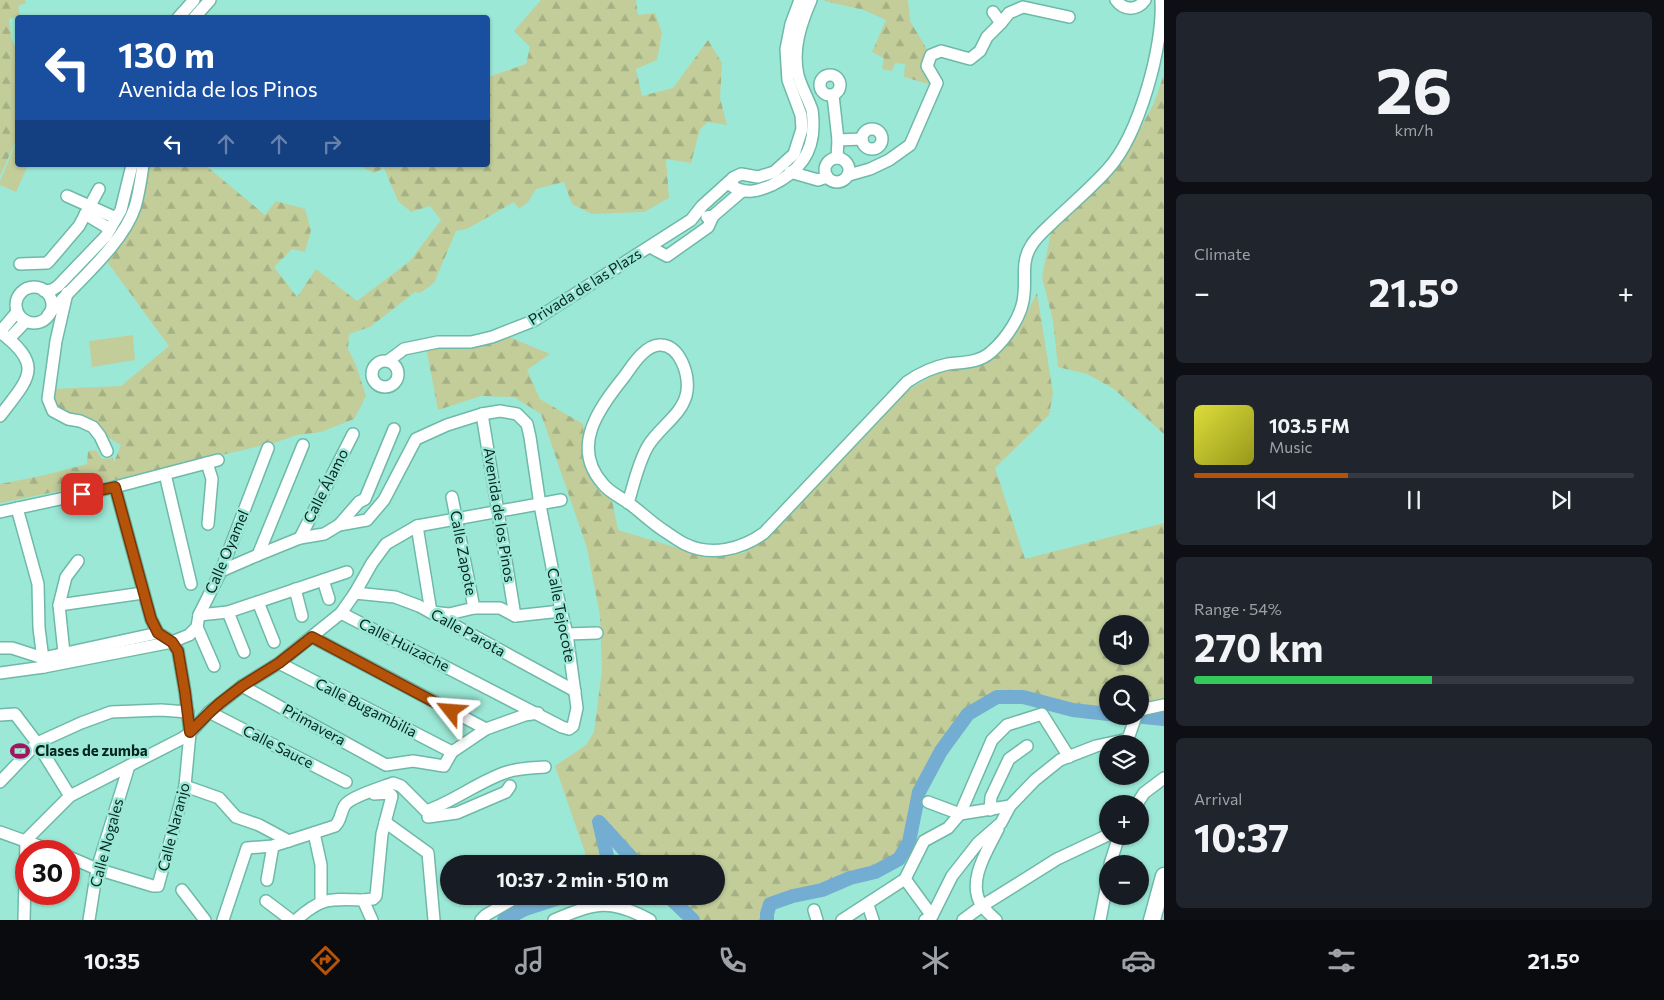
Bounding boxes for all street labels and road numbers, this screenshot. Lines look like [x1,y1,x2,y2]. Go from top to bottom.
street label: Privada de las Plazs [524,244,645,328]
street label: Calle Álamo [298,445,351,526]
street label: Avenida de los Pinos [480,446,520,584]
street label: Calle Oyamel [200,507,252,596]
street label: Calle Zapote [447,509,481,597]
street label: Calle Tejocote [544,566,580,664]
street label: Calle Parota [428,604,509,660]
street label: Calle Huizache [356,614,453,675]
street label: Calle Bugambilia [313,674,420,741]
street label: Primavera [280,700,349,749]
street label: Calle Sauce [240,721,317,772]
street label: Calle Naranjo [153,781,193,873]
street label: Calle Nogales [86,796,127,889]

